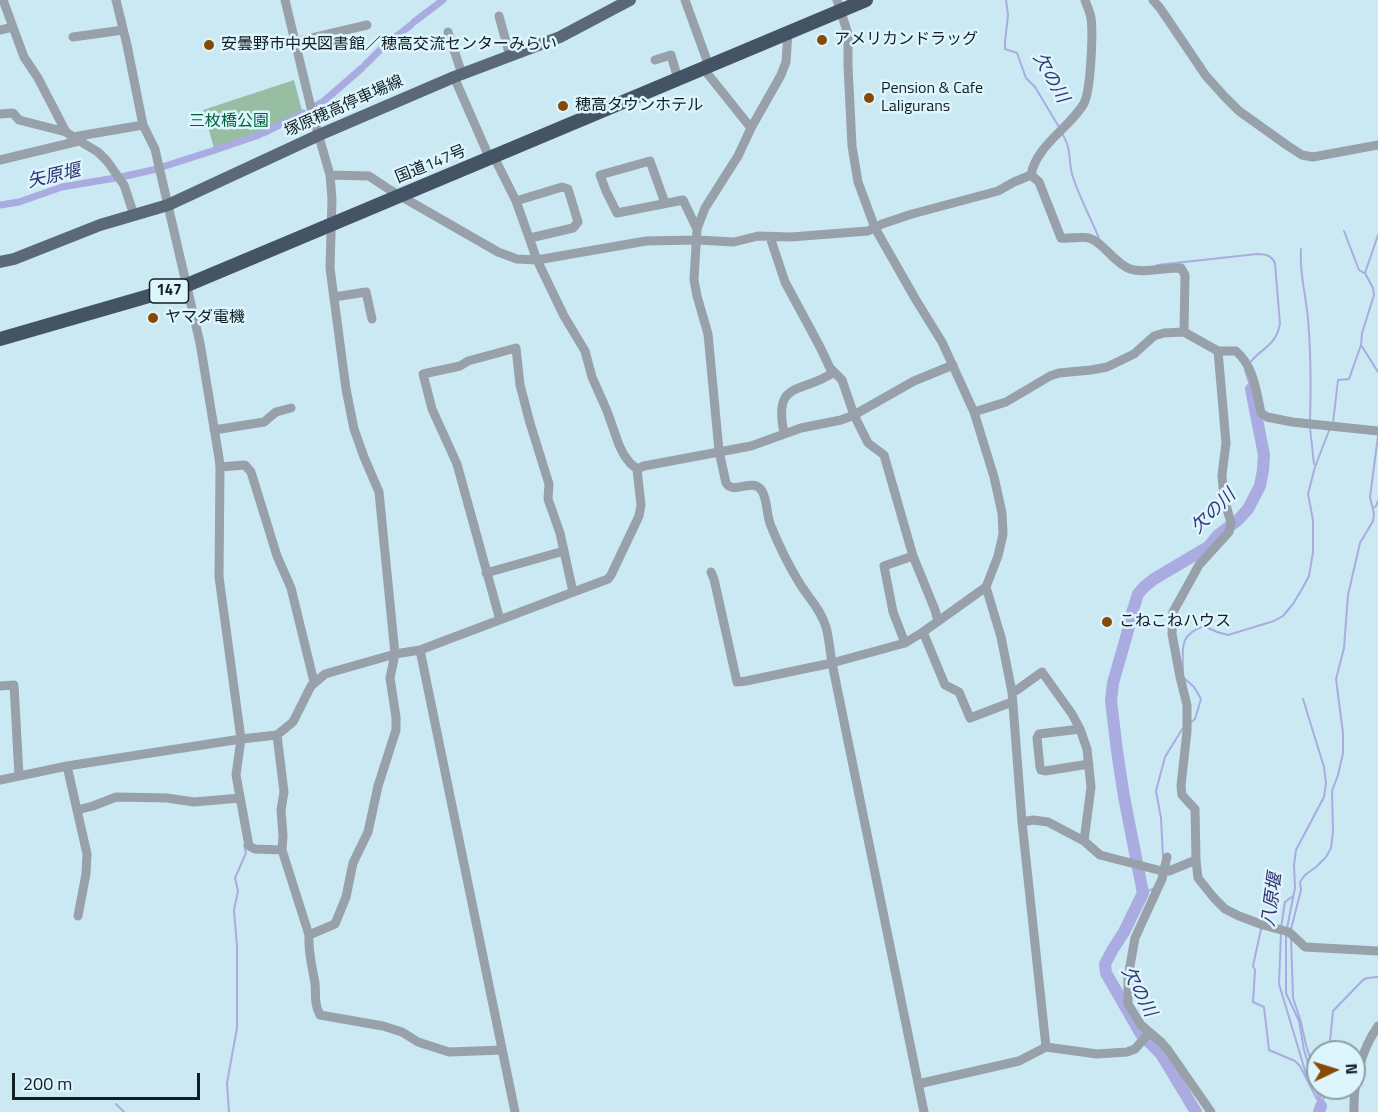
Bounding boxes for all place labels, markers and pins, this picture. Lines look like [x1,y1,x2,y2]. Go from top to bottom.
place label: アメリカンドラッグ [834,30,978,50]
marker: アメリカンドラッグ [815,33,829,47]
place label: 安曇野市中央図書館／穂高交流センターみらい [221,35,557,55]
marker: 安曇野市中央図書館／穂高交流センターみらい [202,38,216,52]
place label: Pension & Cafe Laligurans [881,79,983,117]
marker: Pension & Cafe Laligurans [862,91,876,105]
place label: 穂高タウンホテル [575,96,703,116]
marker: 穂高タウンホテル [556,99,570,113]
place label: ヤマダ電機 [165,308,245,328]
marker: ヤマダ電機 [146,311,160,325]
place label: こねこねハウス [1119,612,1231,632]
marker: こねこねハウス [1100,615,1114,629]

